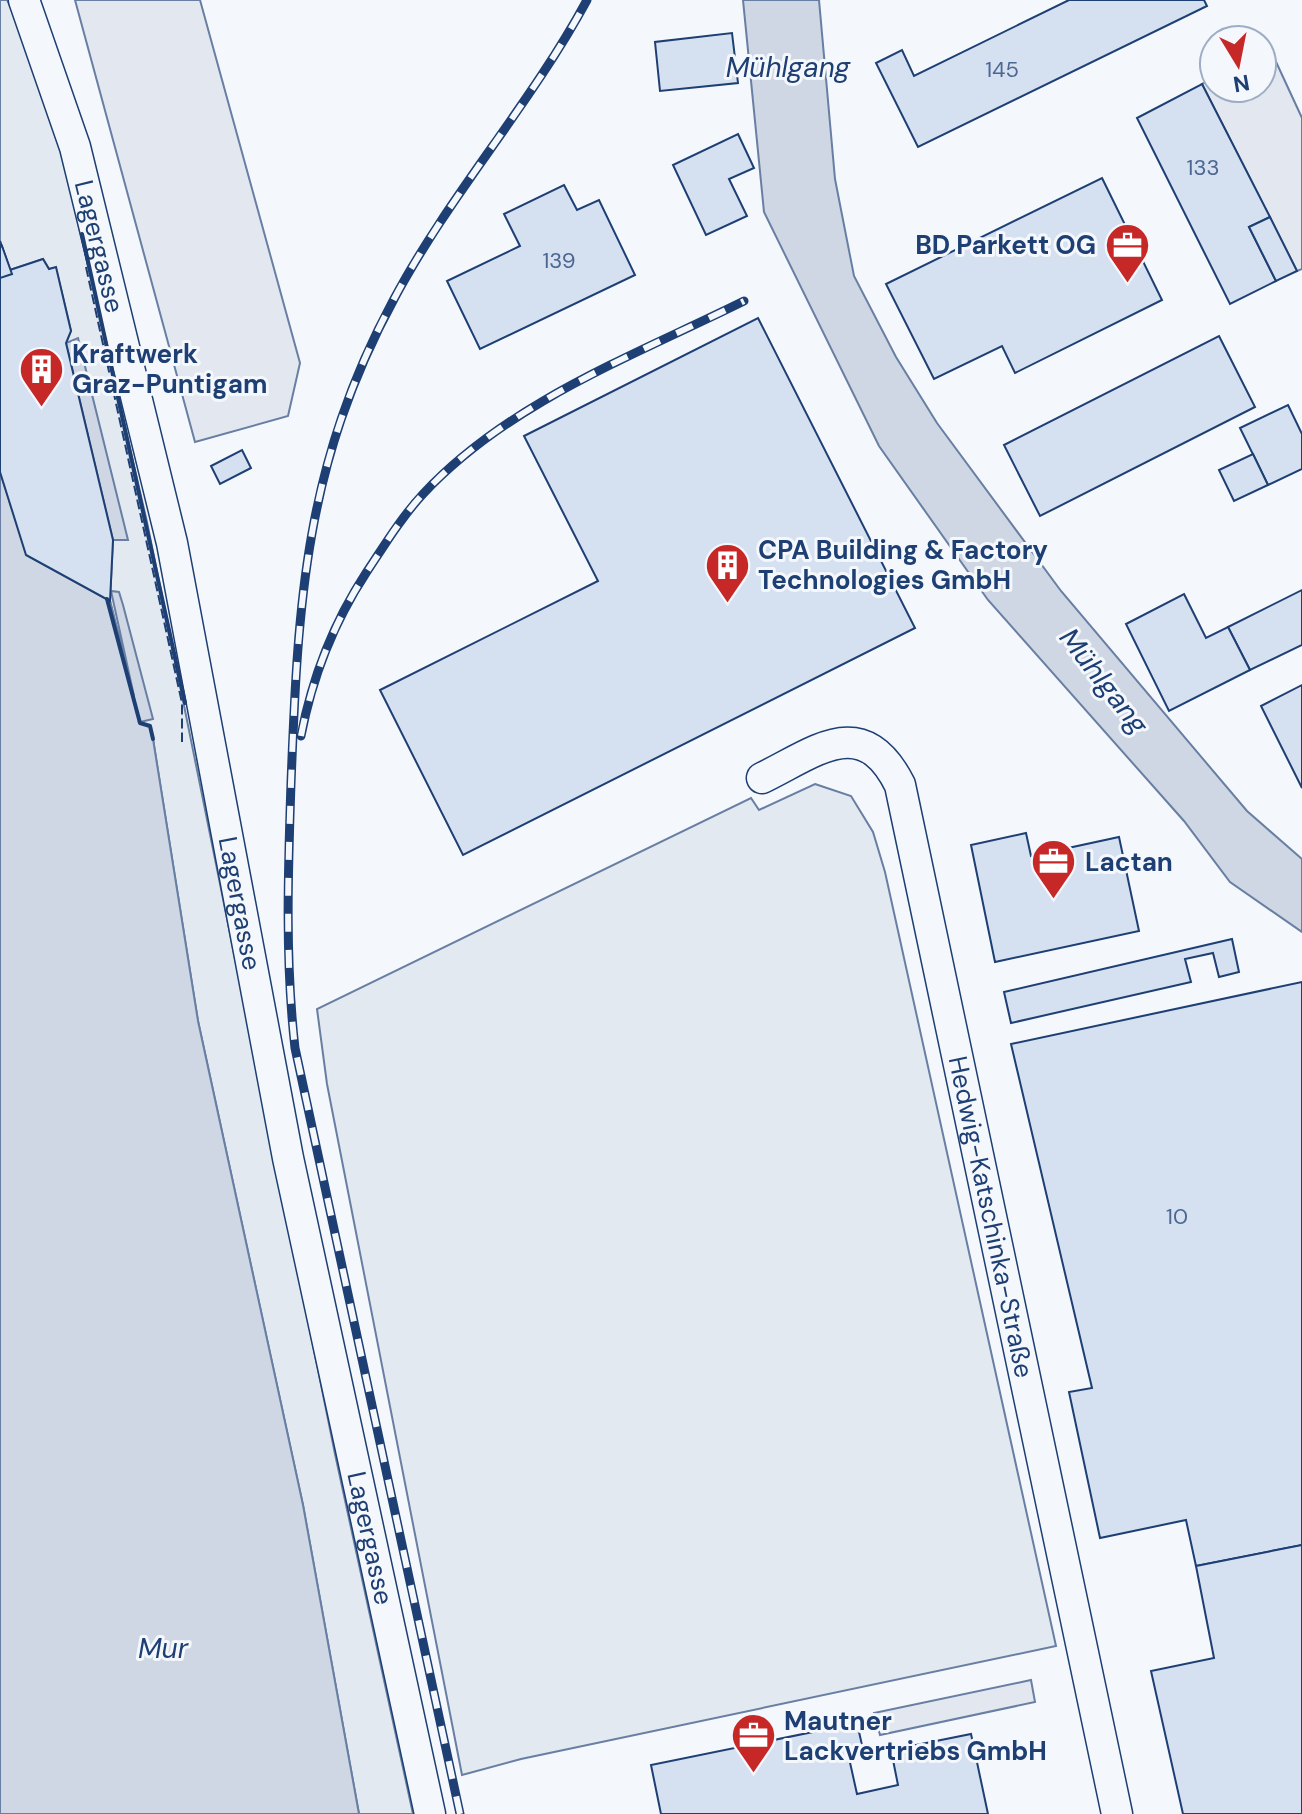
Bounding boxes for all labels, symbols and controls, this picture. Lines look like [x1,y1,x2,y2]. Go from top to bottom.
north arrow [1198,24,1278,104]
water label: Mühlgang [726,49,851,86]
house number: 145 [985,55,1019,84]
text: N [1231,68,1252,99]
house number: 133 [1187,153,1219,182]
street label: Lagergasse [67,177,132,316]
office icon: BD Parkett OG [1103,221,1151,284]
place label: BD Parkett OG [915,228,1096,262]
house number: 139 [542,246,576,275]
place label: Kraftwerk Graz-Puntigam [72,337,267,401]
building icon: Kraftwerk Graz-Puntigam [17,345,65,408]
place label: CPA Building & Factory Technologies GmbH [758,533,1048,597]
building icon: CPA Building & Factory Technologies GmbH [703,541,751,604]
water label: Mühlgang [1051,621,1157,742]
street label: Lagergasse [211,834,269,973]
office icon: Lactan [1030,838,1078,901]
place label: Lactan [1085,845,1173,879]
street label: Hedwig-Katschinka-Straße [941,1053,1042,1381]
house number: 10 [1166,1202,1188,1231]
street label: Lagergasse [339,1468,401,1608]
water label: Mur [138,1630,189,1667]
place label: Mautner Lackvertriebs GmbH [784,1704,1047,1768]
office icon: Mautner Lackvertriebs GmbH [729,1712,777,1775]

